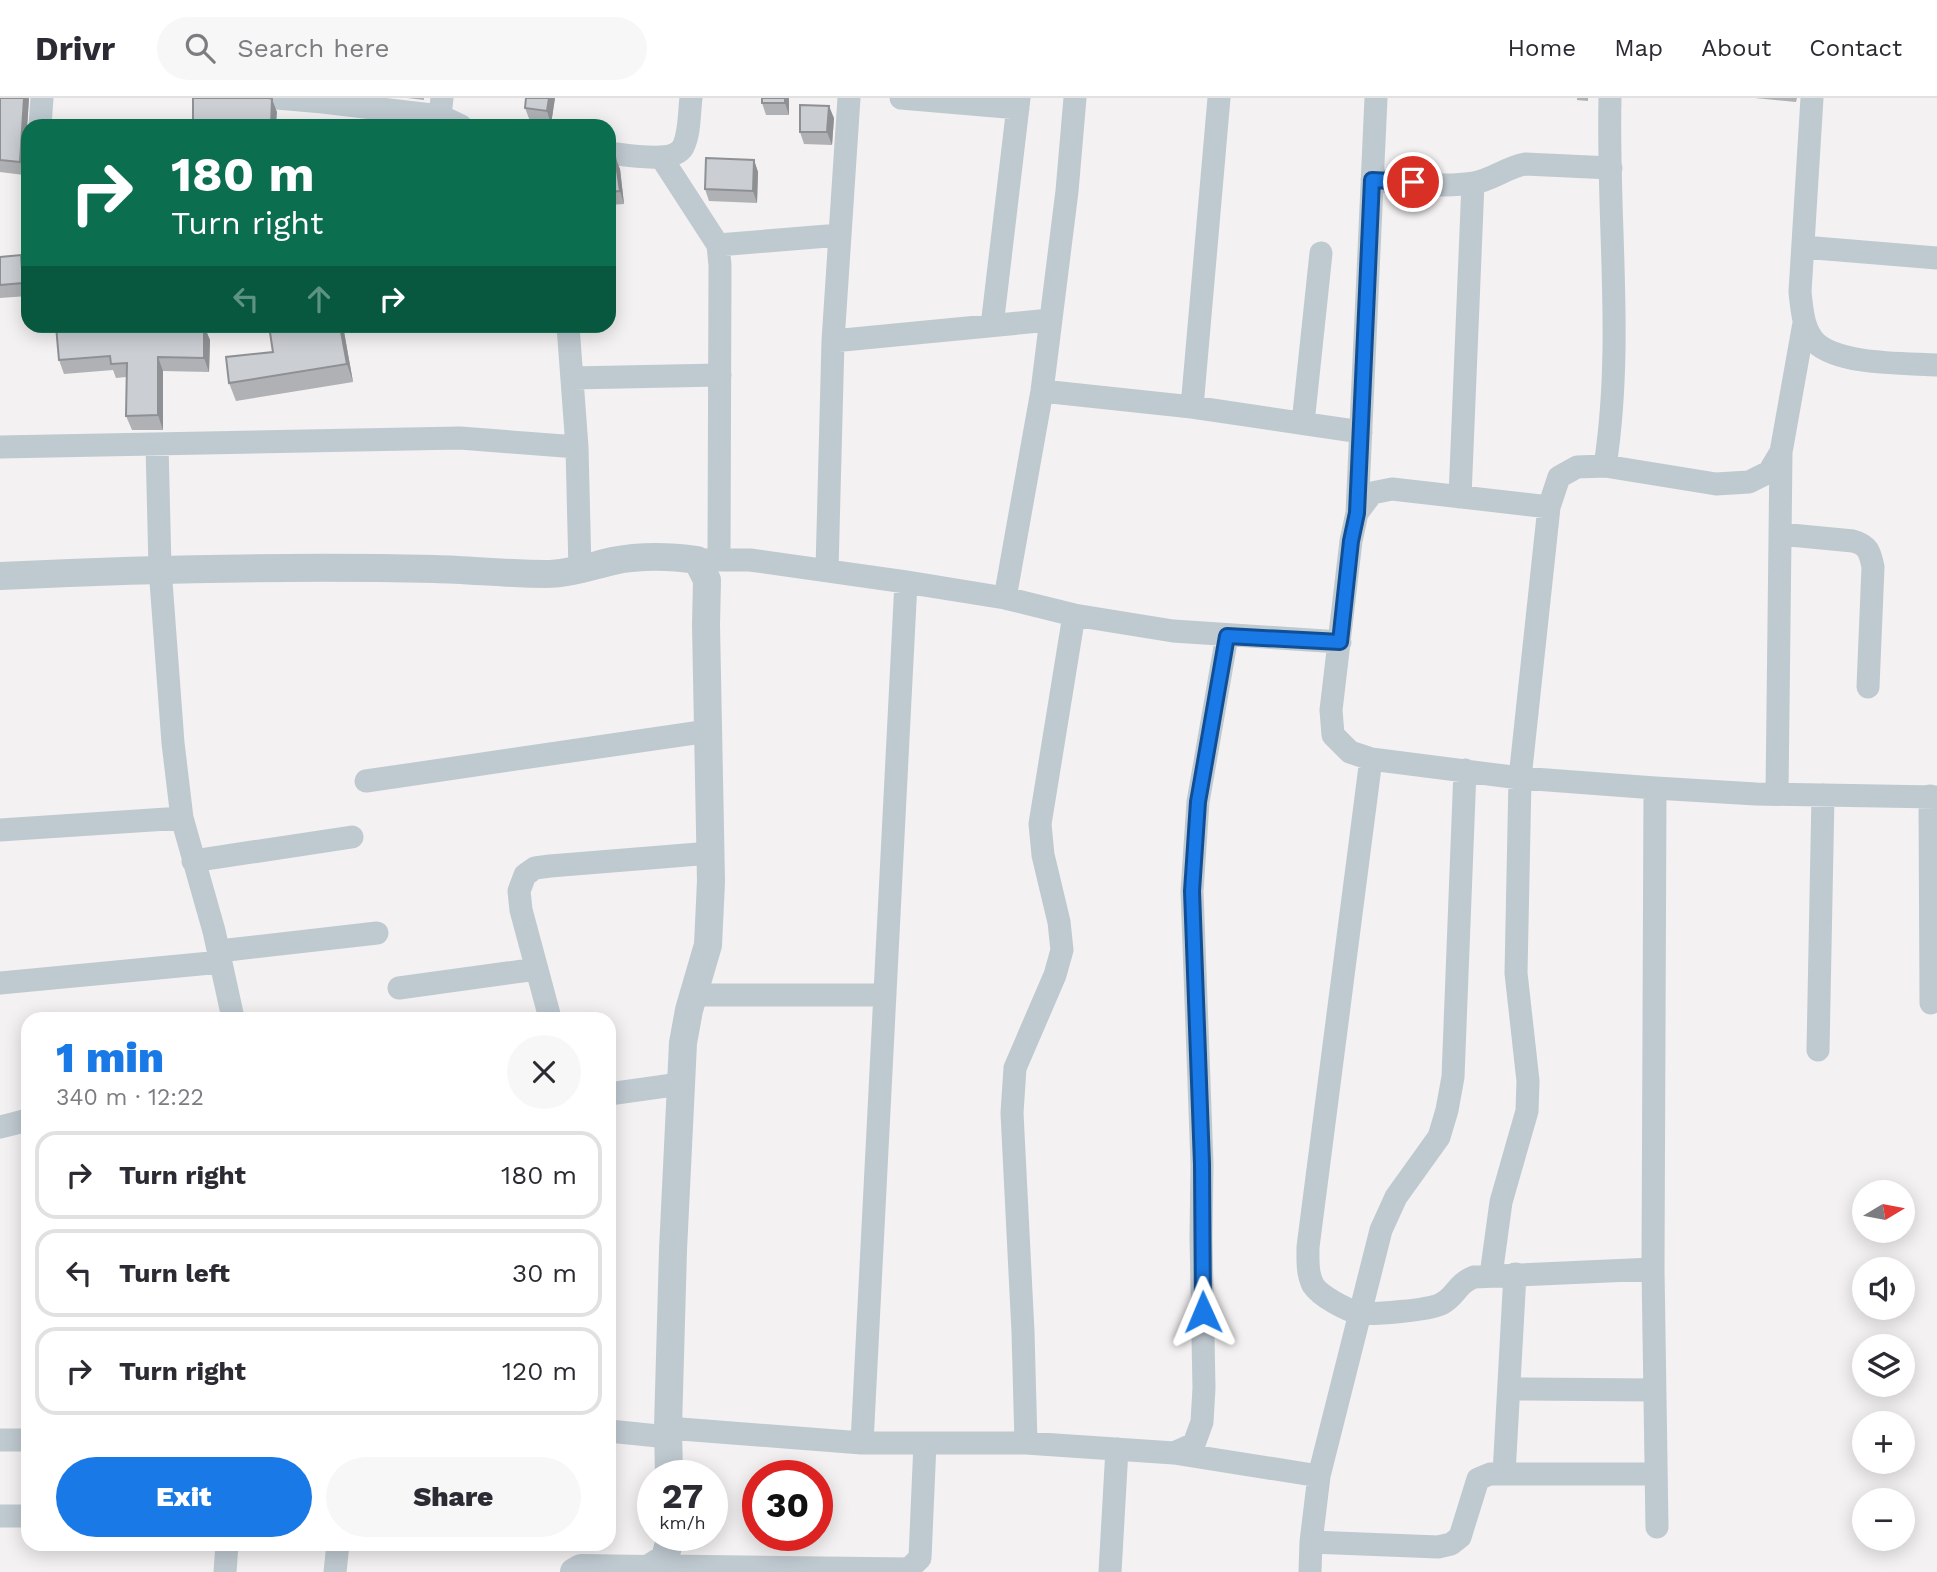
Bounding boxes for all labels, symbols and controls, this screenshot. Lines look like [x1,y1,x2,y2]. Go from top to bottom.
search box [157,17,647,80]
text: Drivr [35,29,115,68]
icon: search [181,29,219,67]
text: Search here [237,33,390,63]
text: Home [1508,34,1576,62]
text: Map [1614,34,1663,62]
text: About [1701,34,1771,62]
text: Contact [1809,34,1902,62]
text: 180 m [171,145,315,203]
icon: right [56,147,147,238]
pin [1383,152,1443,212]
icon: arrive [1394,163,1432,201]
text: Turn right [171,204,323,242]
icon: left [227,280,265,318]
icon: ahead [300,280,338,318]
icon: right [373,280,411,318]
text: 1 min [56,1033,164,1082]
button: close [507,1035,581,1109]
text: 340 m · 12:22 [56,1084,204,1111]
icon: right [60,1156,98,1194]
text: Turn right [119,1160,246,1190]
text: 180 m [501,1160,577,1190]
north arrow [1852,1180,1914,1242]
map controls [1852,1180,1915,1551]
icon: left [60,1254,98,1292]
button: sound [1852,1257,1915,1320]
text: Turn left [119,1258,230,1288]
text: 30 m [512,1258,577,1288]
position arrow [1166,1275,1240,1349]
button: layers [1852,1334,1915,1397]
icon: right [60,1352,98,1390]
text: Turn right [119,1356,246,1386]
text: 120 m [502,1356,577,1386]
button: + [1852,1411,1915,1474]
button: Exit [56,1457,312,1537]
button: Share [326,1457,581,1537]
speed limit sign: 30 [742,1460,833,1551]
text: 27 [662,1475,703,1517]
button: − [1852,1488,1915,1551]
text: km/h [659,1512,706,1533]

